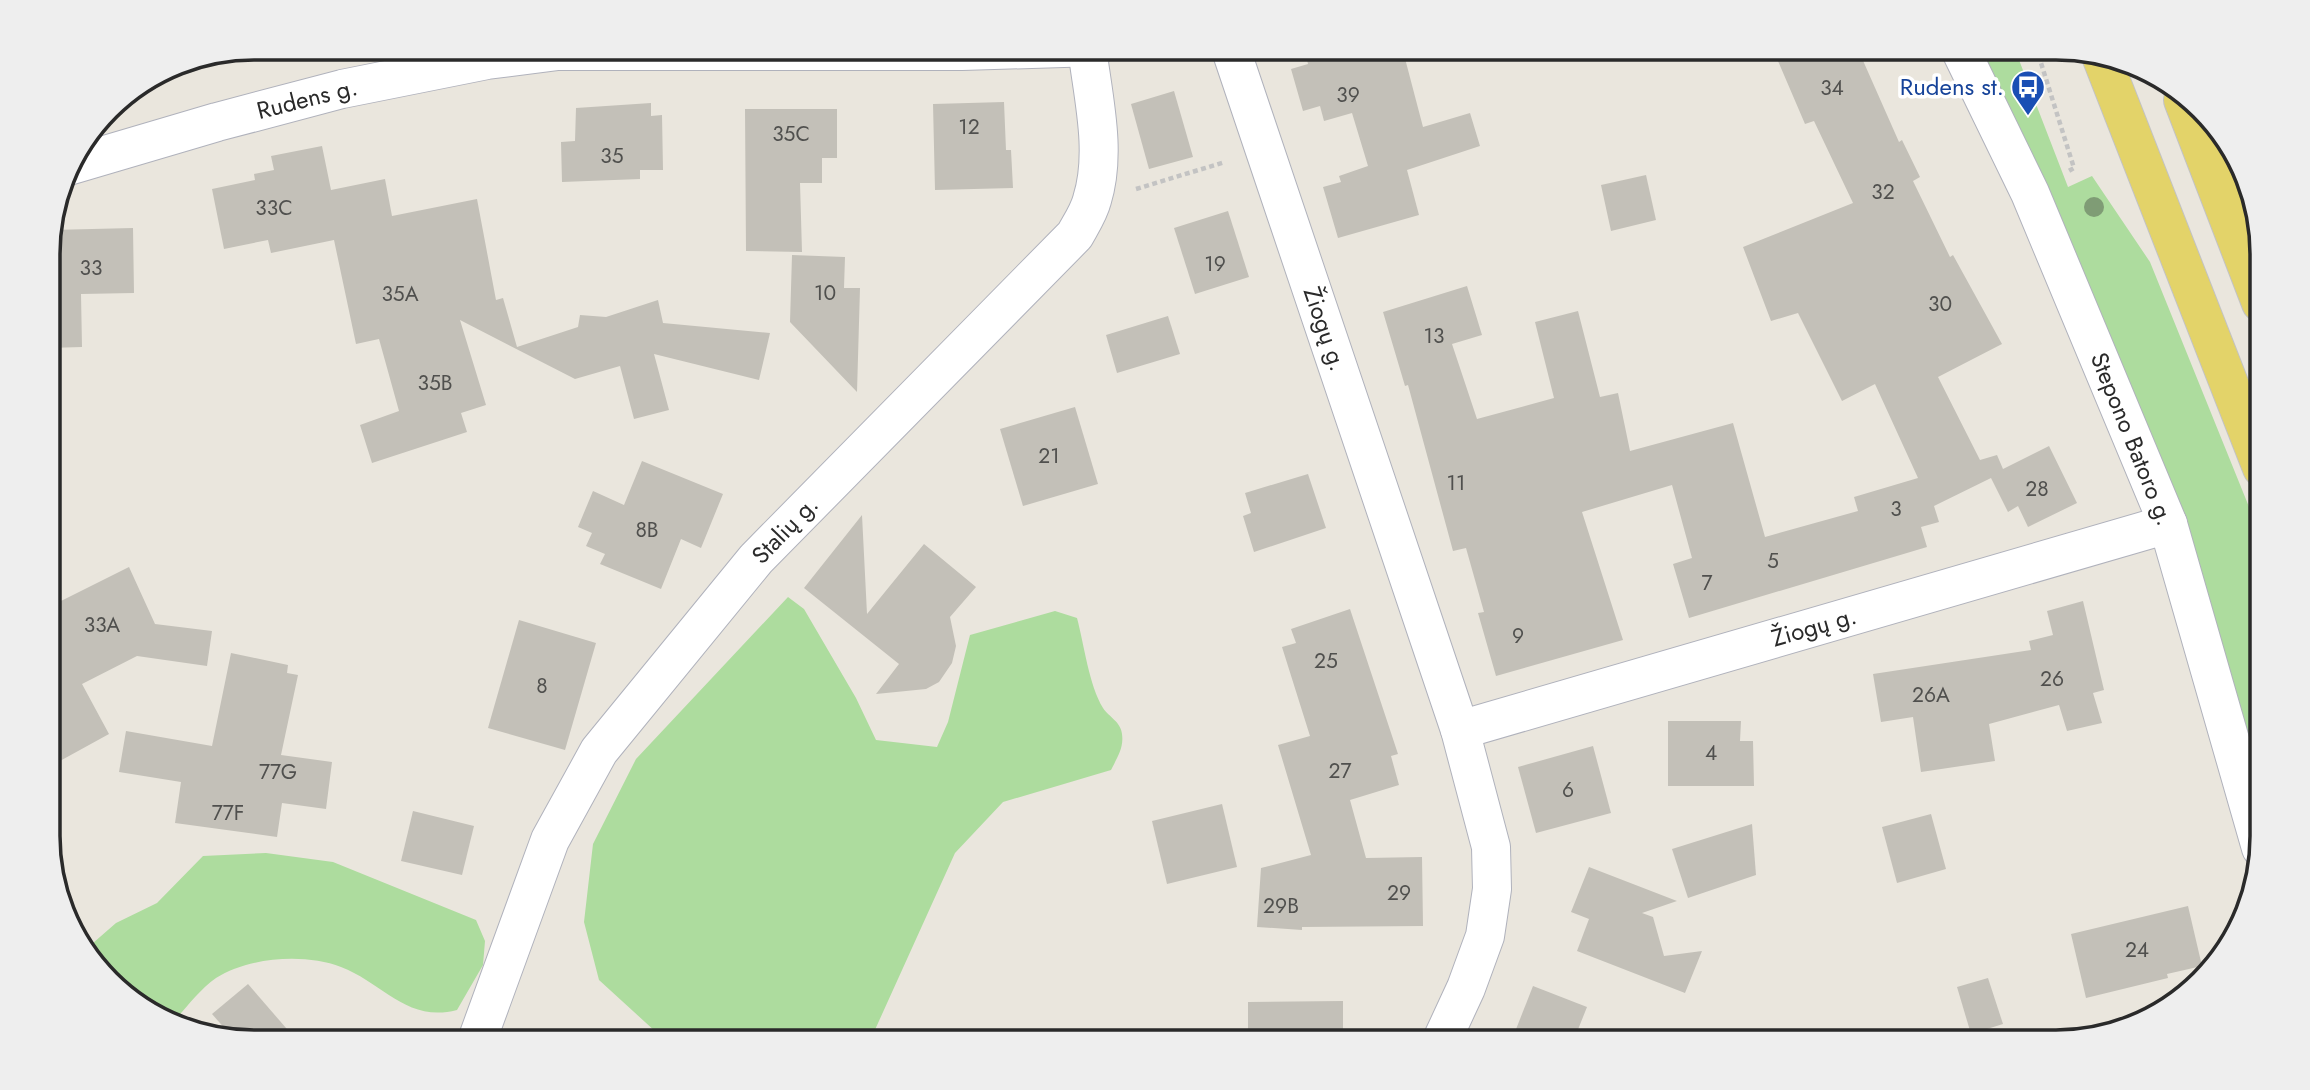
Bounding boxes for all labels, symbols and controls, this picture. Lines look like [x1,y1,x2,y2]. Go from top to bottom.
bus stop icon: Rudens st. [2009,68,2047,117]
street label: Rudens g. [253,69,361,128]
place label: Rudens st. [1900,69,2004,104]
house number: 34 [1820,73,1844,103]
house number: 39 [1336,80,1360,110]
house number: 12 [958,112,980,142]
house number: 35C [772,119,810,149]
house number: 35 [600,141,624,171]
house number: 32 [1871,177,1895,207]
house number: 33C [255,193,293,223]
house number: 19 [1204,249,1226,279]
house number: 33 [80,253,102,283]
house number: 10 [814,278,836,308]
house number: 35A [381,279,419,309]
street label: Žiogų g. [1295,282,1356,376]
house number: 30 [1928,289,1952,319]
house number: 13 [1424,321,1444,351]
street label: Stepono Batoro g. [2082,347,2183,531]
house number: 35B [417,368,453,398]
house number: 21 [1038,441,1060,471]
house number: 11 [1447,468,1465,498]
house number: 28 [2025,474,2049,504]
street label: Stalių g. [743,488,826,572]
house number: 3 [1890,494,1902,524]
house number: 8B [635,515,659,545]
house number: 5 [1767,546,1779,576]
house number: 7 [1701,568,1713,598]
street label: Žiogų g. [1767,598,1860,655]
house number: 33A [84,610,120,640]
house number: 9 [1512,621,1524,651]
house number: 25 [1314,646,1338,676]
house number: 26 [2040,664,2064,694]
house number: 8 [536,671,548,701]
house number: 26A [1912,680,1950,710]
house number: 4 [1705,738,1717,768]
house number: 27 [1329,756,1351,786]
house number: 77G [259,757,297,787]
house number: 6 [1562,775,1574,805]
house number: 77F [212,798,244,828]
house number: 29 [1387,878,1411,908]
house number: 29B [1263,891,1299,921]
house number: 24 [2125,935,2149,965]

